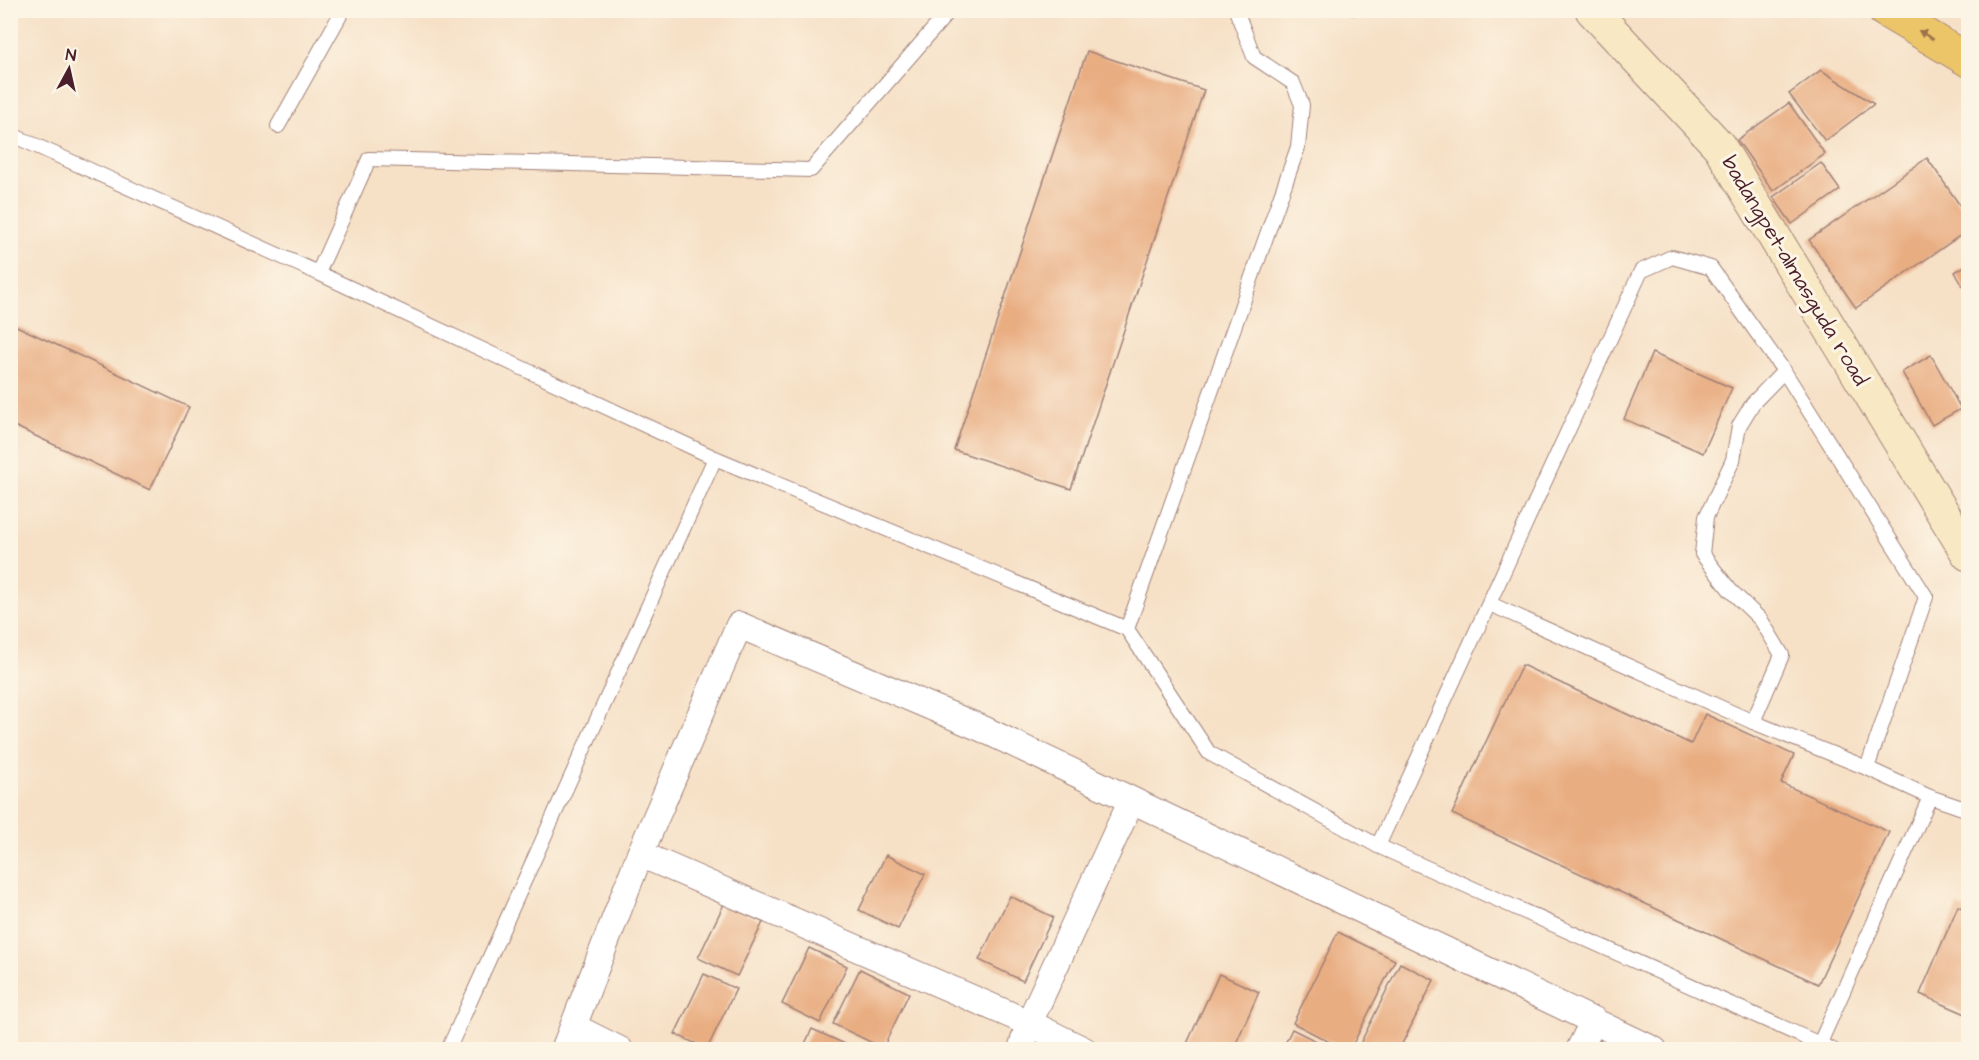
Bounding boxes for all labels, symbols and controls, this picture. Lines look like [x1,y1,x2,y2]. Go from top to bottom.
one-way arrow [1918,30,1934,41]
north arrow [39,39,99,99]
text: N [64,44,77,67]
street label: badangpet-almasguda road [1713,150,1876,392]

